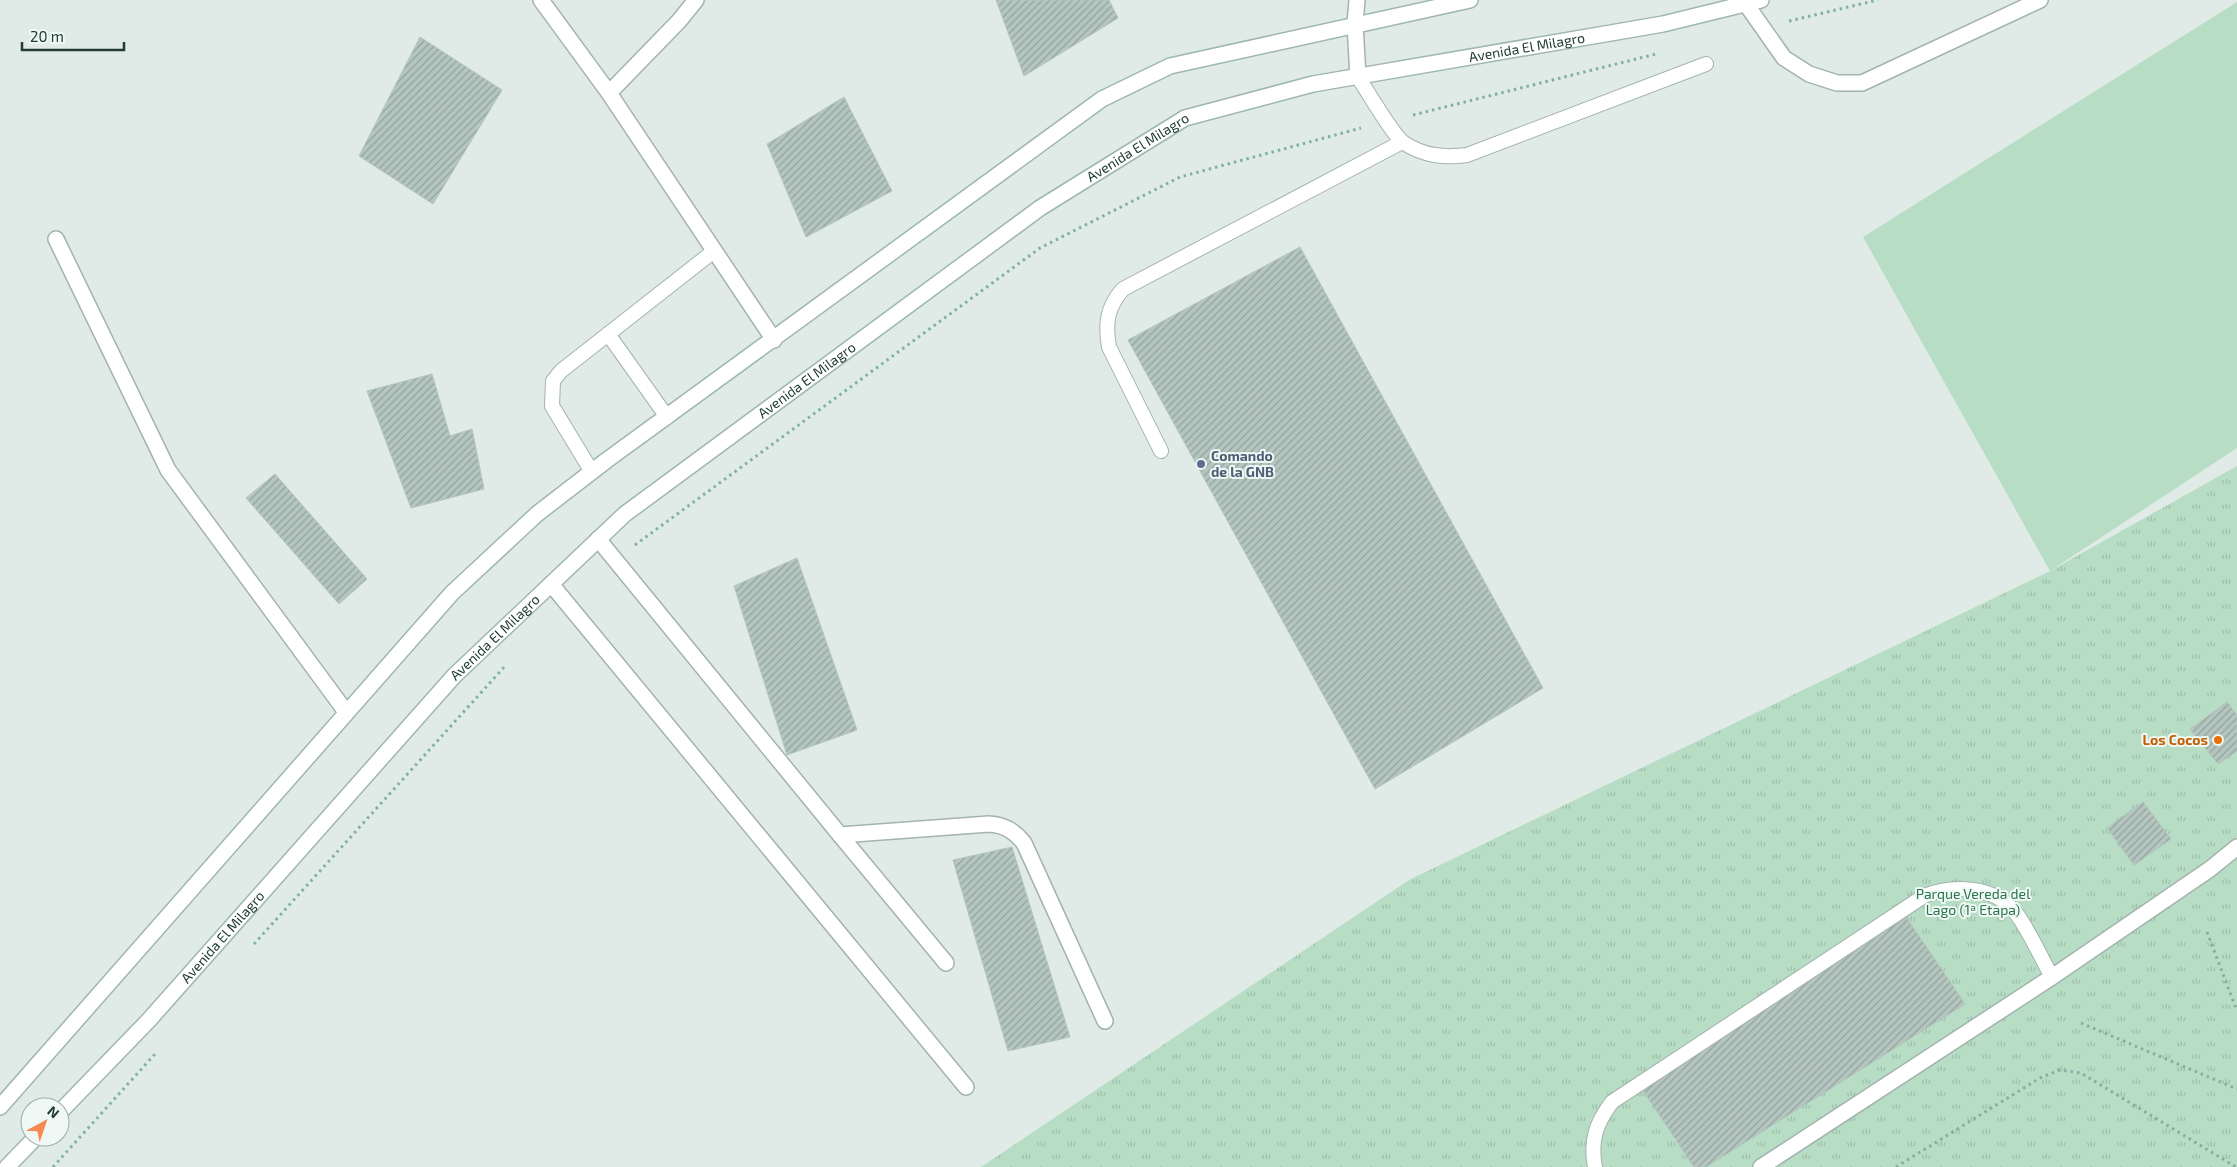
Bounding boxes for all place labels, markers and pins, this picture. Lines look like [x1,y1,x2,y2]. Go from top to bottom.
place label: Comando de la GNB [1211,447,1274,480]
marker: Comando de la GNB [1195,458,1207,470]
place label: Los Cocos [2143,731,2208,748]
marker: Los Cocos [2212,734,2224,746]

